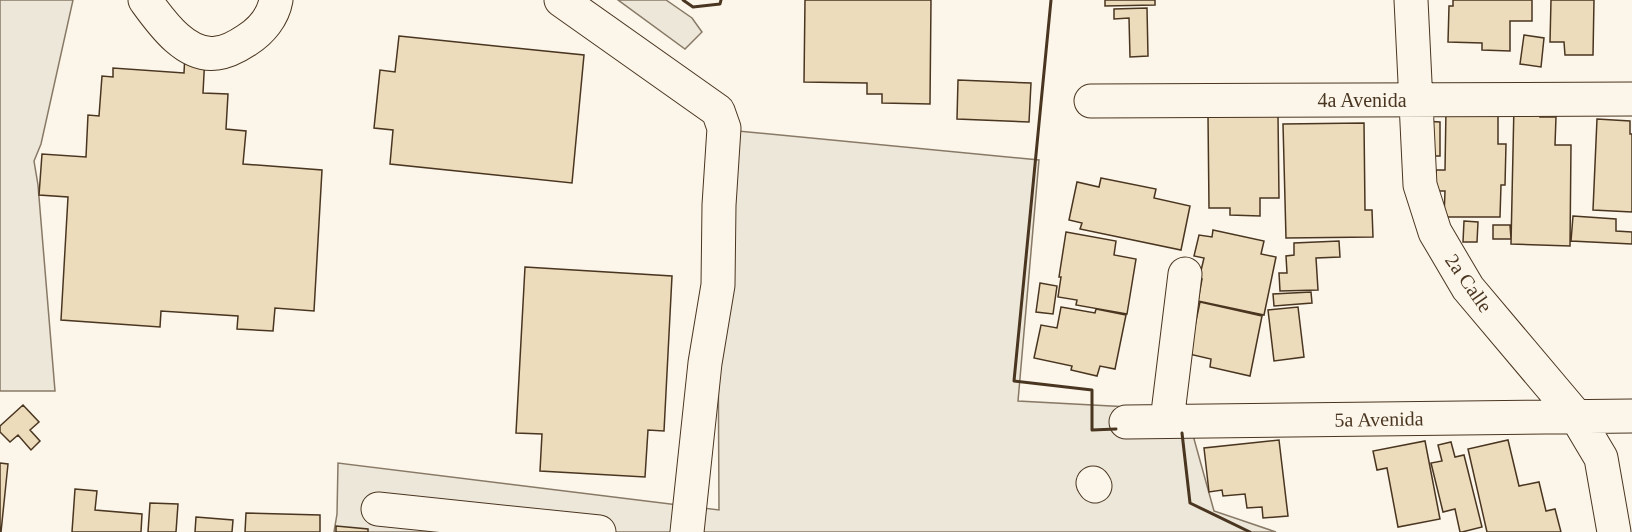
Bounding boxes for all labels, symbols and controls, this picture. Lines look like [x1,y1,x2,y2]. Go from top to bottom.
street label: 4a Avenida [1317,89,1407,111]
street label: 2a Calle [1441,250,1497,316]
street label: 5a Avenida [1334,407,1424,431]

